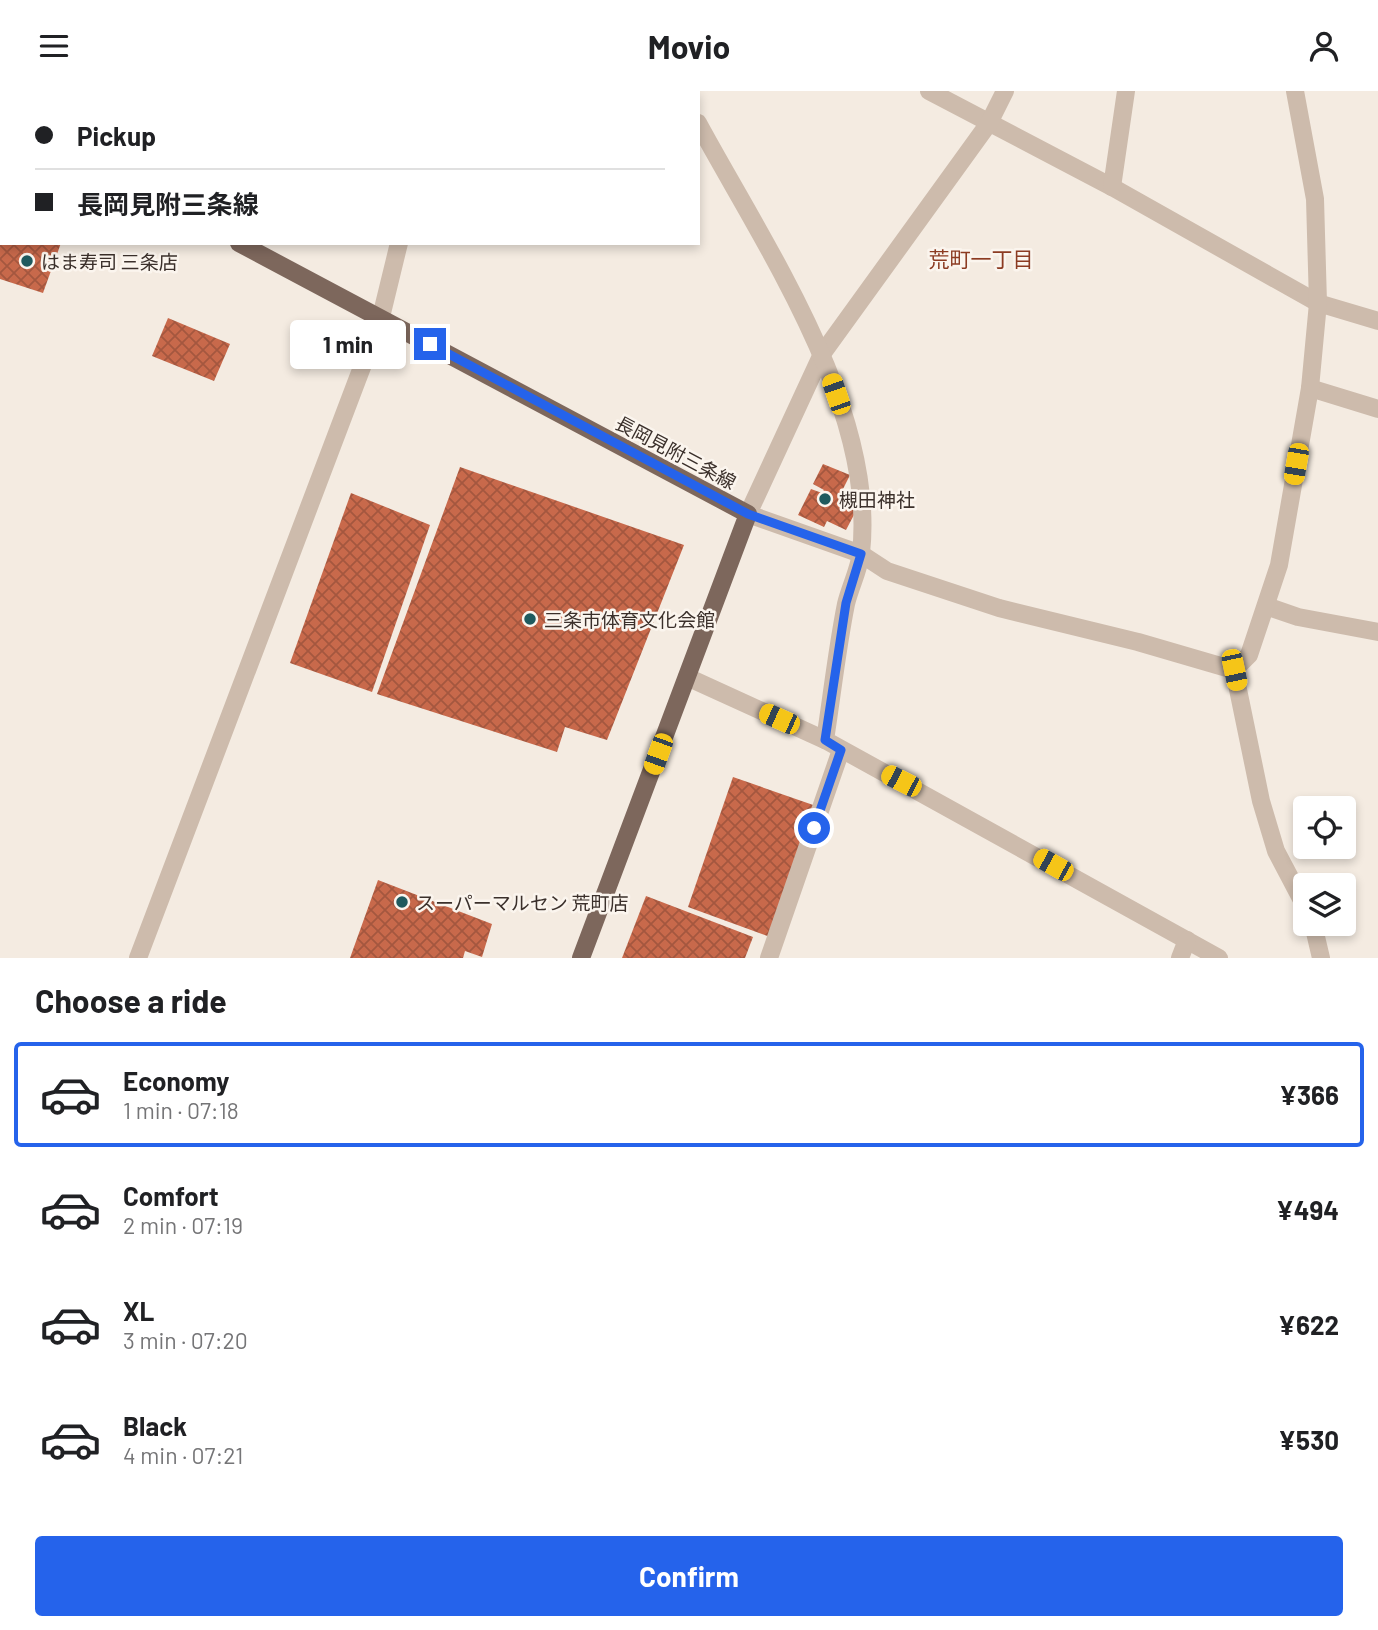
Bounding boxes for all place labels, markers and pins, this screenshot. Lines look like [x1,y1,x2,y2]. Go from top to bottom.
place label: はま寿司 三条店 [41,250,178,273]
marker: はま寿司 三条店 [19,253,35,269]
place label: 槻田神社 [839,488,915,511]
marker: 槻田神社 [817,491,833,507]
place label: 三条市体育文化会館 [544,608,715,631]
marker: 三条市体育文化会館 [522,611,538,627]
place label: スーパーマルセン 荒町店 [416,891,629,914]
marker: スーパーマルセン 荒町店 [394,894,410,910]

